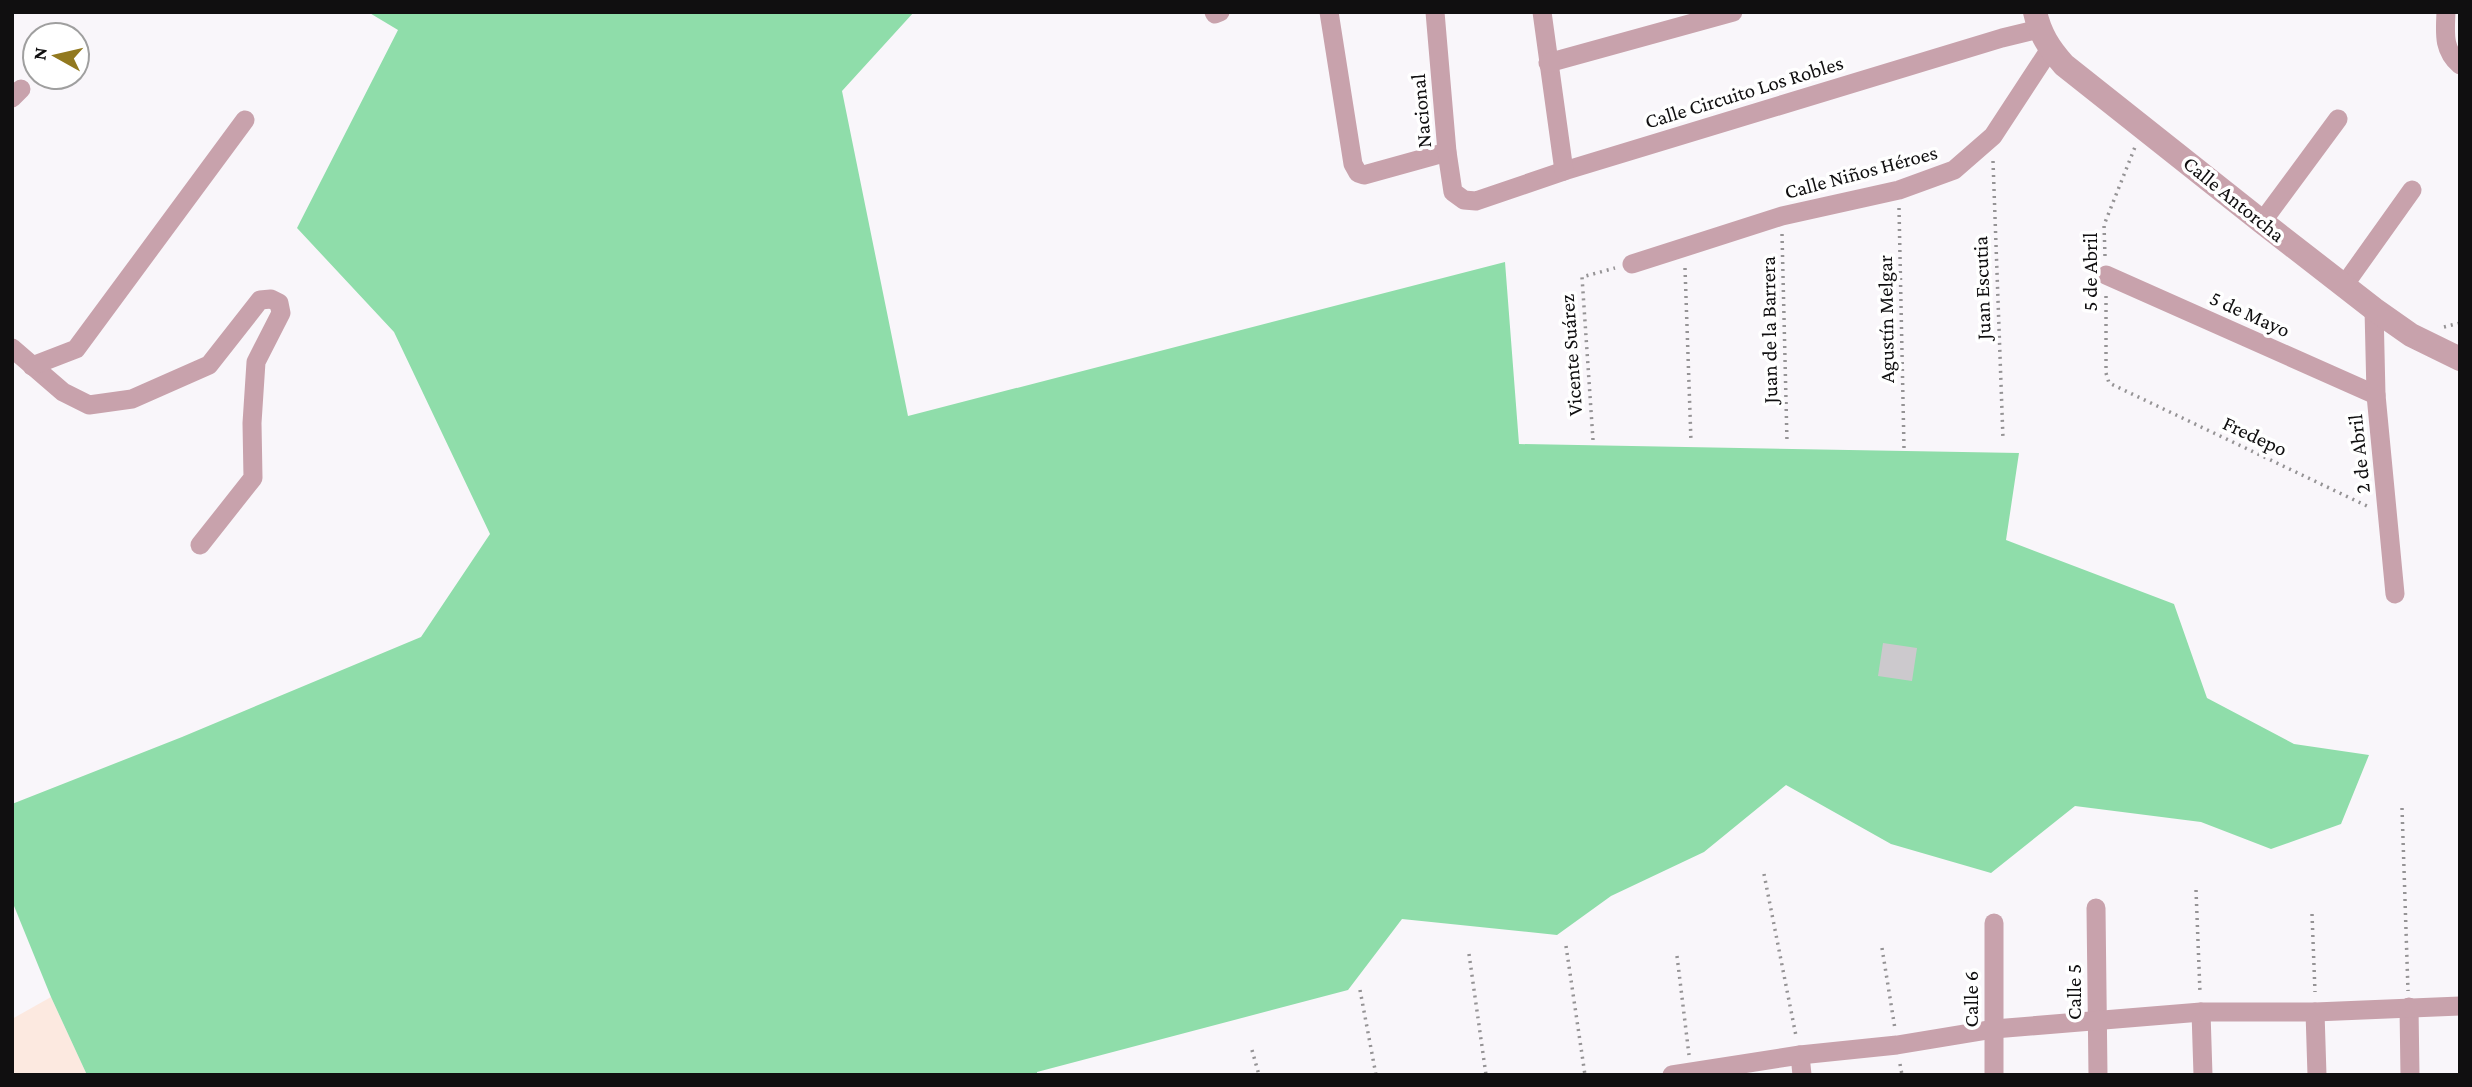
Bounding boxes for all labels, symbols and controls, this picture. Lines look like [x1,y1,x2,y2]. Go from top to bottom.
north arrow [21,21,91,91]
text: N [28,46,51,62]
street label: Calle Circuito Los Robles [1642,50,1846,134]
street label: Nacional [1406,73,1436,149]
street label: Calle Niños Héroes [1782,140,1940,204]
street label: Calle Antorcha [2179,151,2290,247]
street label: 5 de Abril [2078,232,2102,312]
street label: Juan Escutia [1968,235,1996,342]
street label: Agustín Melgar [1873,254,1899,383]
street label: Juan de la Barrera [1756,256,1782,406]
street label: 5 de Mayo [2206,286,2294,342]
street label: Vicente Suárez [1555,293,1587,417]
street label: Fredepo [2219,411,2291,461]
street label: 2 de Abril [2343,413,2375,495]
street label: Calle 5 [2062,964,2086,1020]
street label: Calle 6 [1959,971,1983,1027]

